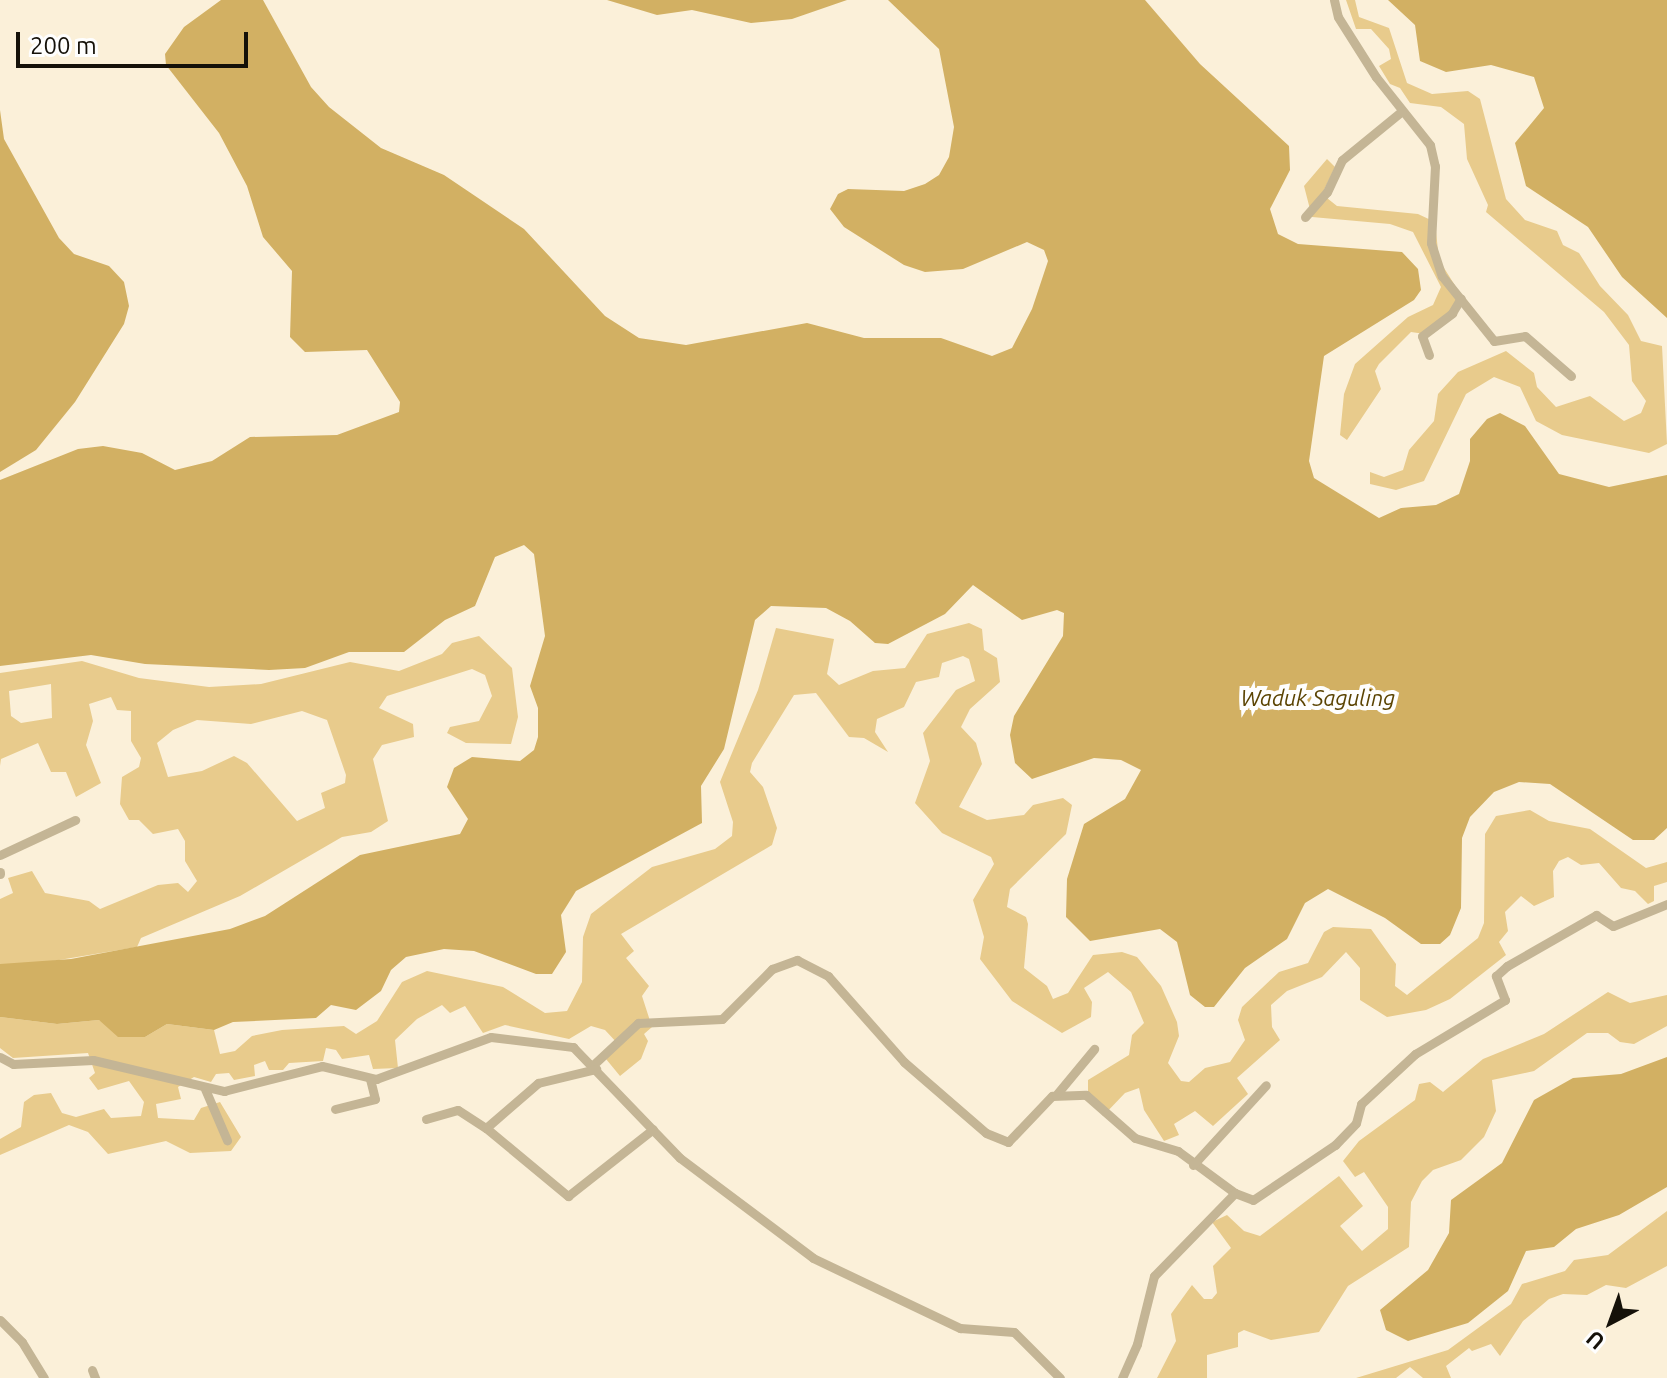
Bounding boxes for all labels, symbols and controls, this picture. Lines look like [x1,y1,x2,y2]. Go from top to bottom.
scale bar [20,16,252,66]
text: 200 m [30,32,97,59]
water label: Waduk Saguling [1241,685,1395,711]
north arrow [1571,1282,1651,1362]
text: U [1581,1326,1609,1355]

